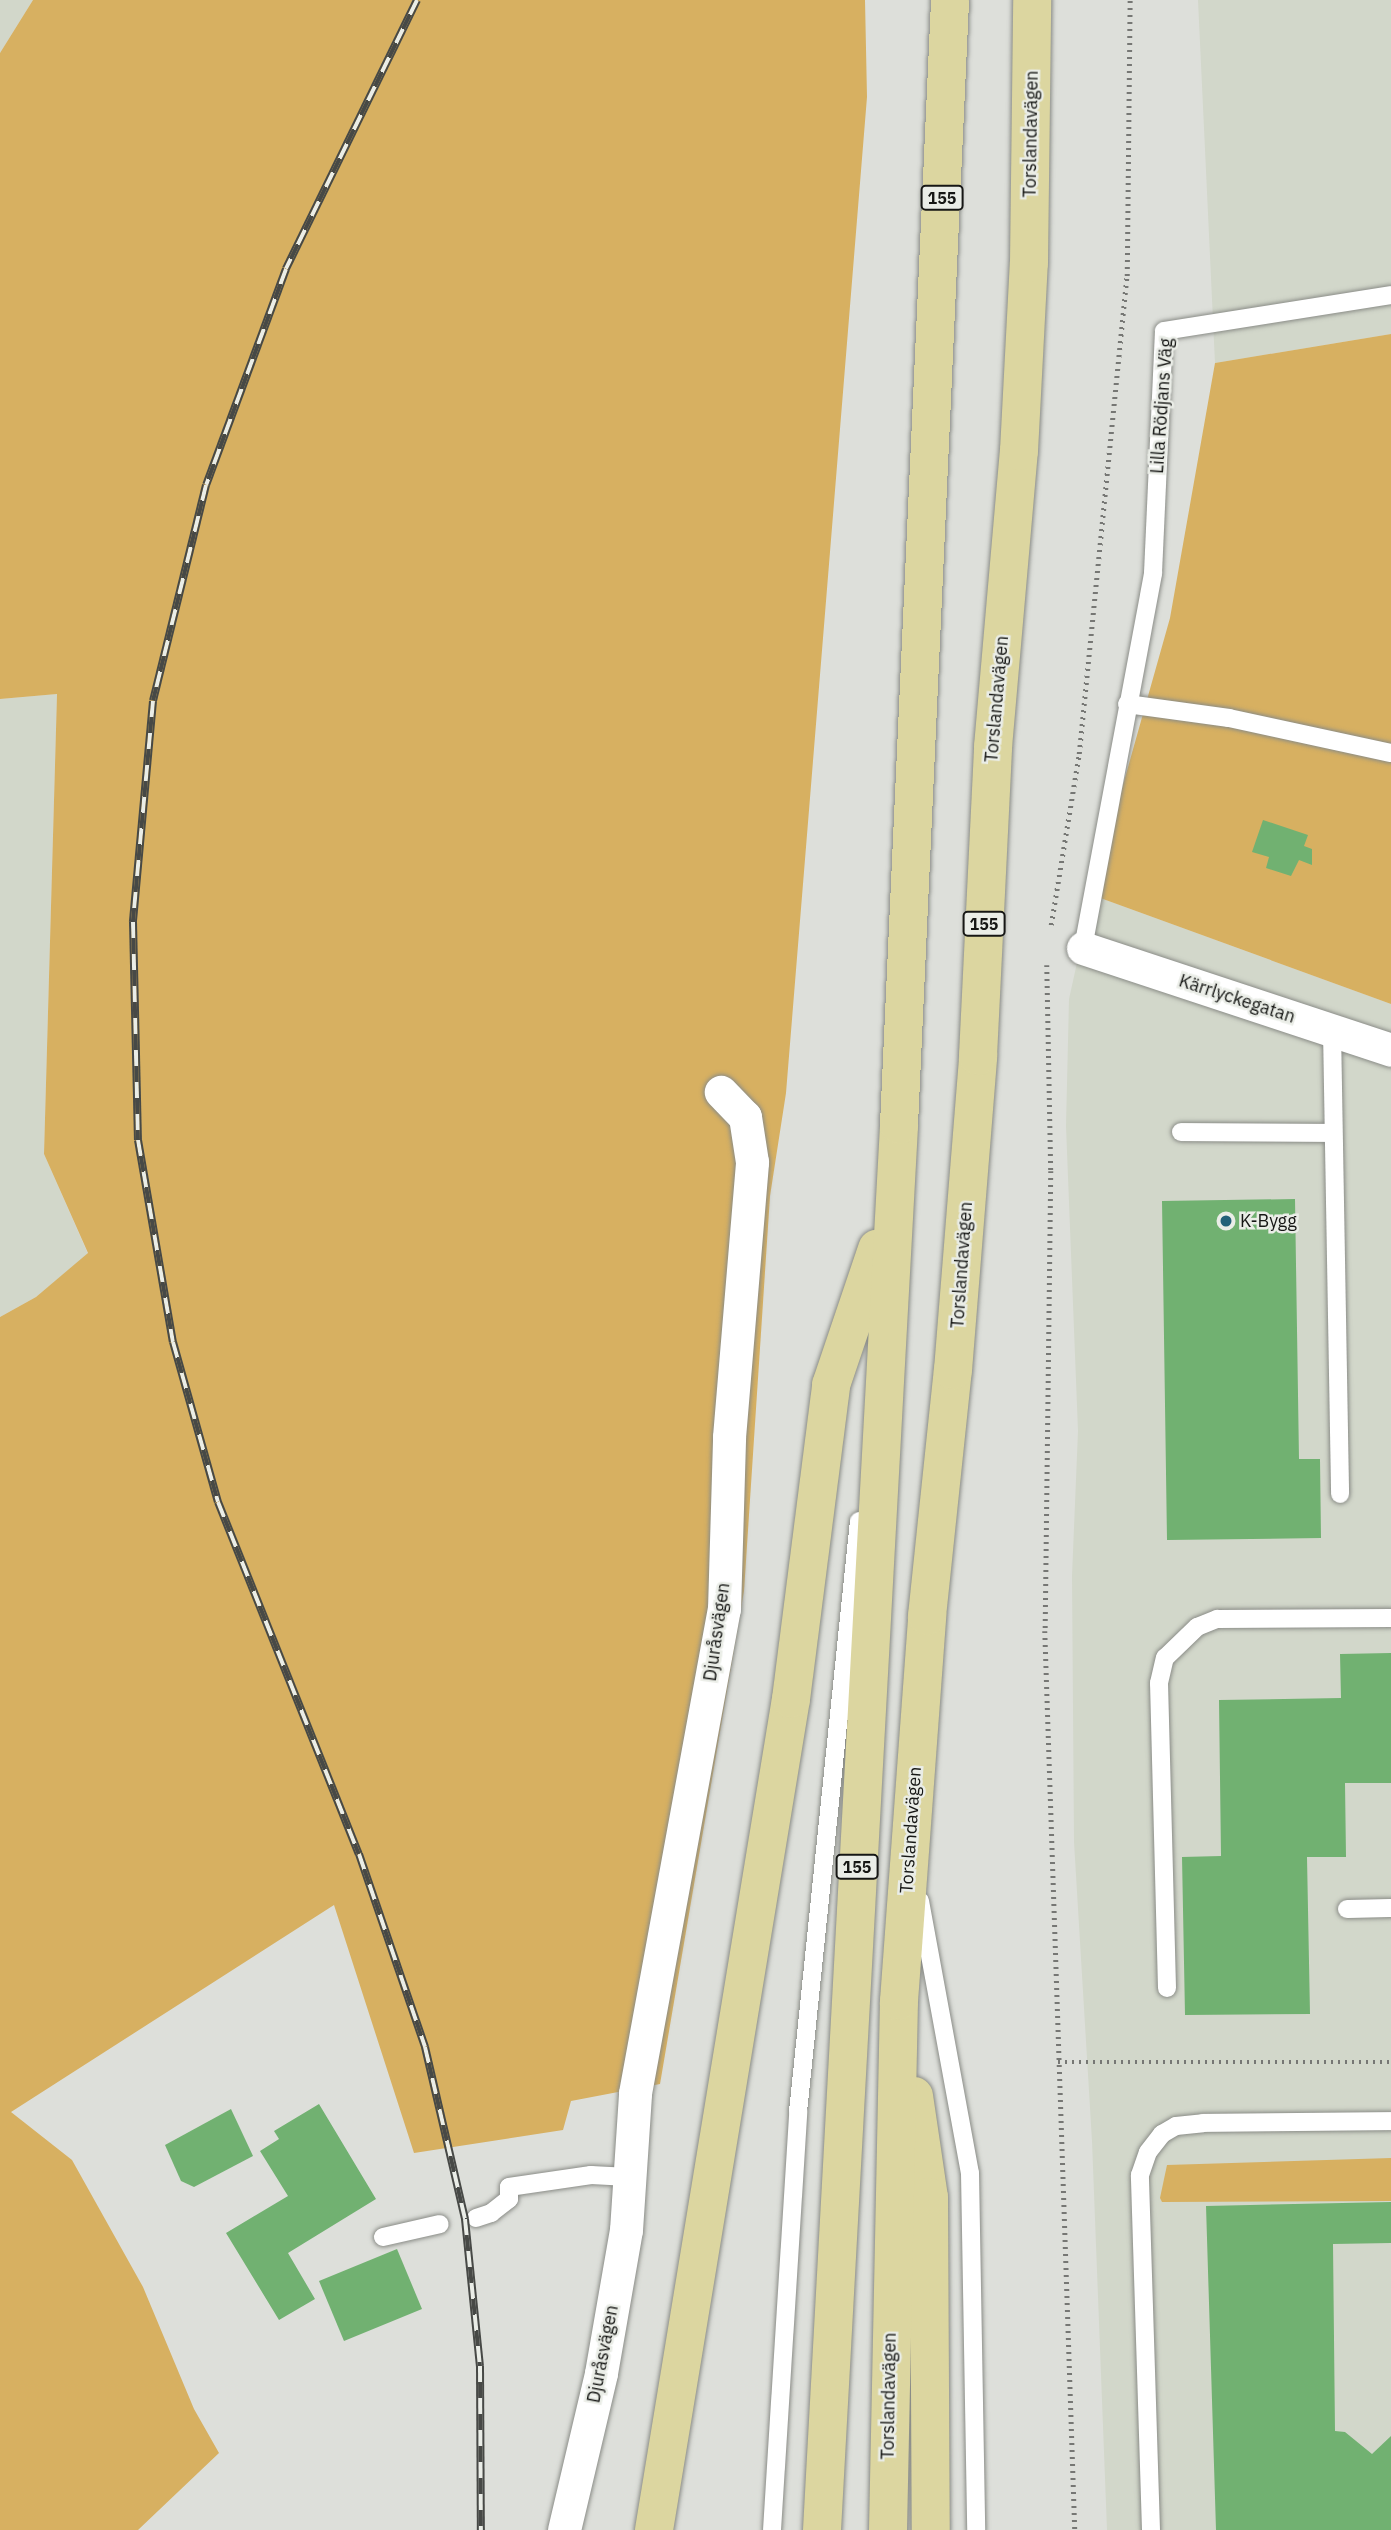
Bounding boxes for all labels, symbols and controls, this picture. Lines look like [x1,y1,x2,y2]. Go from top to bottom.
street label: Torslandavägen [1019,70,1043,198]
road number: 155 [919,186,965,210]
street label: Lilla Rödjans Väg [1146,338,1178,474]
street label: Torslandavägen [981,635,1013,763]
road number: 155 [961,912,1007,936]
street label: Kärrlyckegatan [1176,970,1298,1028]
street label: Torslandavägen [947,1201,977,1329]
place label: K-Bygg [1240,1210,1297,1232]
marker: K-Bygg [1218,1213,1234,1229]
street label: Djuråsvägen [699,1581,735,1683]
street label: Torslandavägen [896,1766,926,1894]
road number: 155 [834,1854,880,1880]
street label: Djuråsvägen [583,2303,623,2405]
street label: Torslandavägen [877,2332,901,2460]

